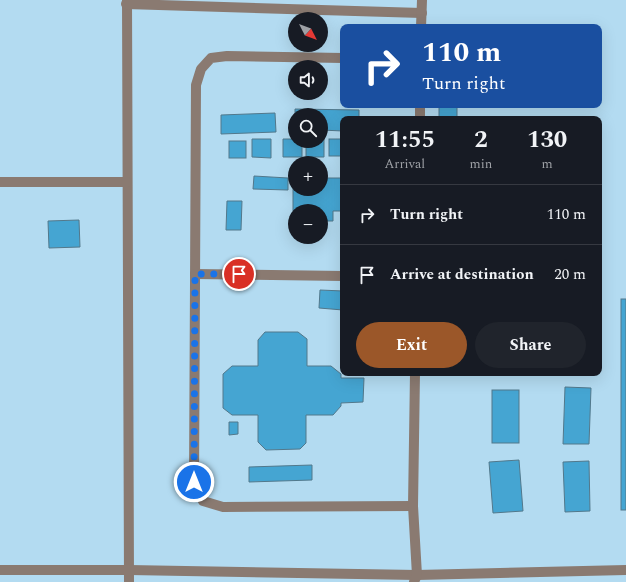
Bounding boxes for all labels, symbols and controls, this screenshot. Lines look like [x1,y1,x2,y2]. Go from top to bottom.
north arrow [288,12,328,52]
map controls [288,12,328,244]
text: 110 m [422,31,501,74]
icon: right [356,40,408,92]
button: sound [288,60,328,100]
text: Turn right [422,70,505,97]
button: search [288,108,328,148]
text: 11:55 [375,122,435,158]
text: 2 [474,122,488,158]
text: 130 [527,122,567,158]
text: Arrival [385,154,425,174]
text: min [470,154,492,174]
text: m [542,154,553,174]
button: + [288,156,328,196]
text: Turn right [390,203,463,226]
text: 110 m [547,203,586,226]
button: − [288,204,328,244]
icon: right [356,204,378,226]
pin [222,257,256,291]
icon: arrive [228,263,250,285]
text: Arrive at destination [390,263,534,286]
text: 20 m [554,263,586,286]
icon: arrive [356,264,378,286]
button: Exit [356,322,467,368]
button: Share [475,322,586,368]
position arrow [173,461,215,503]

